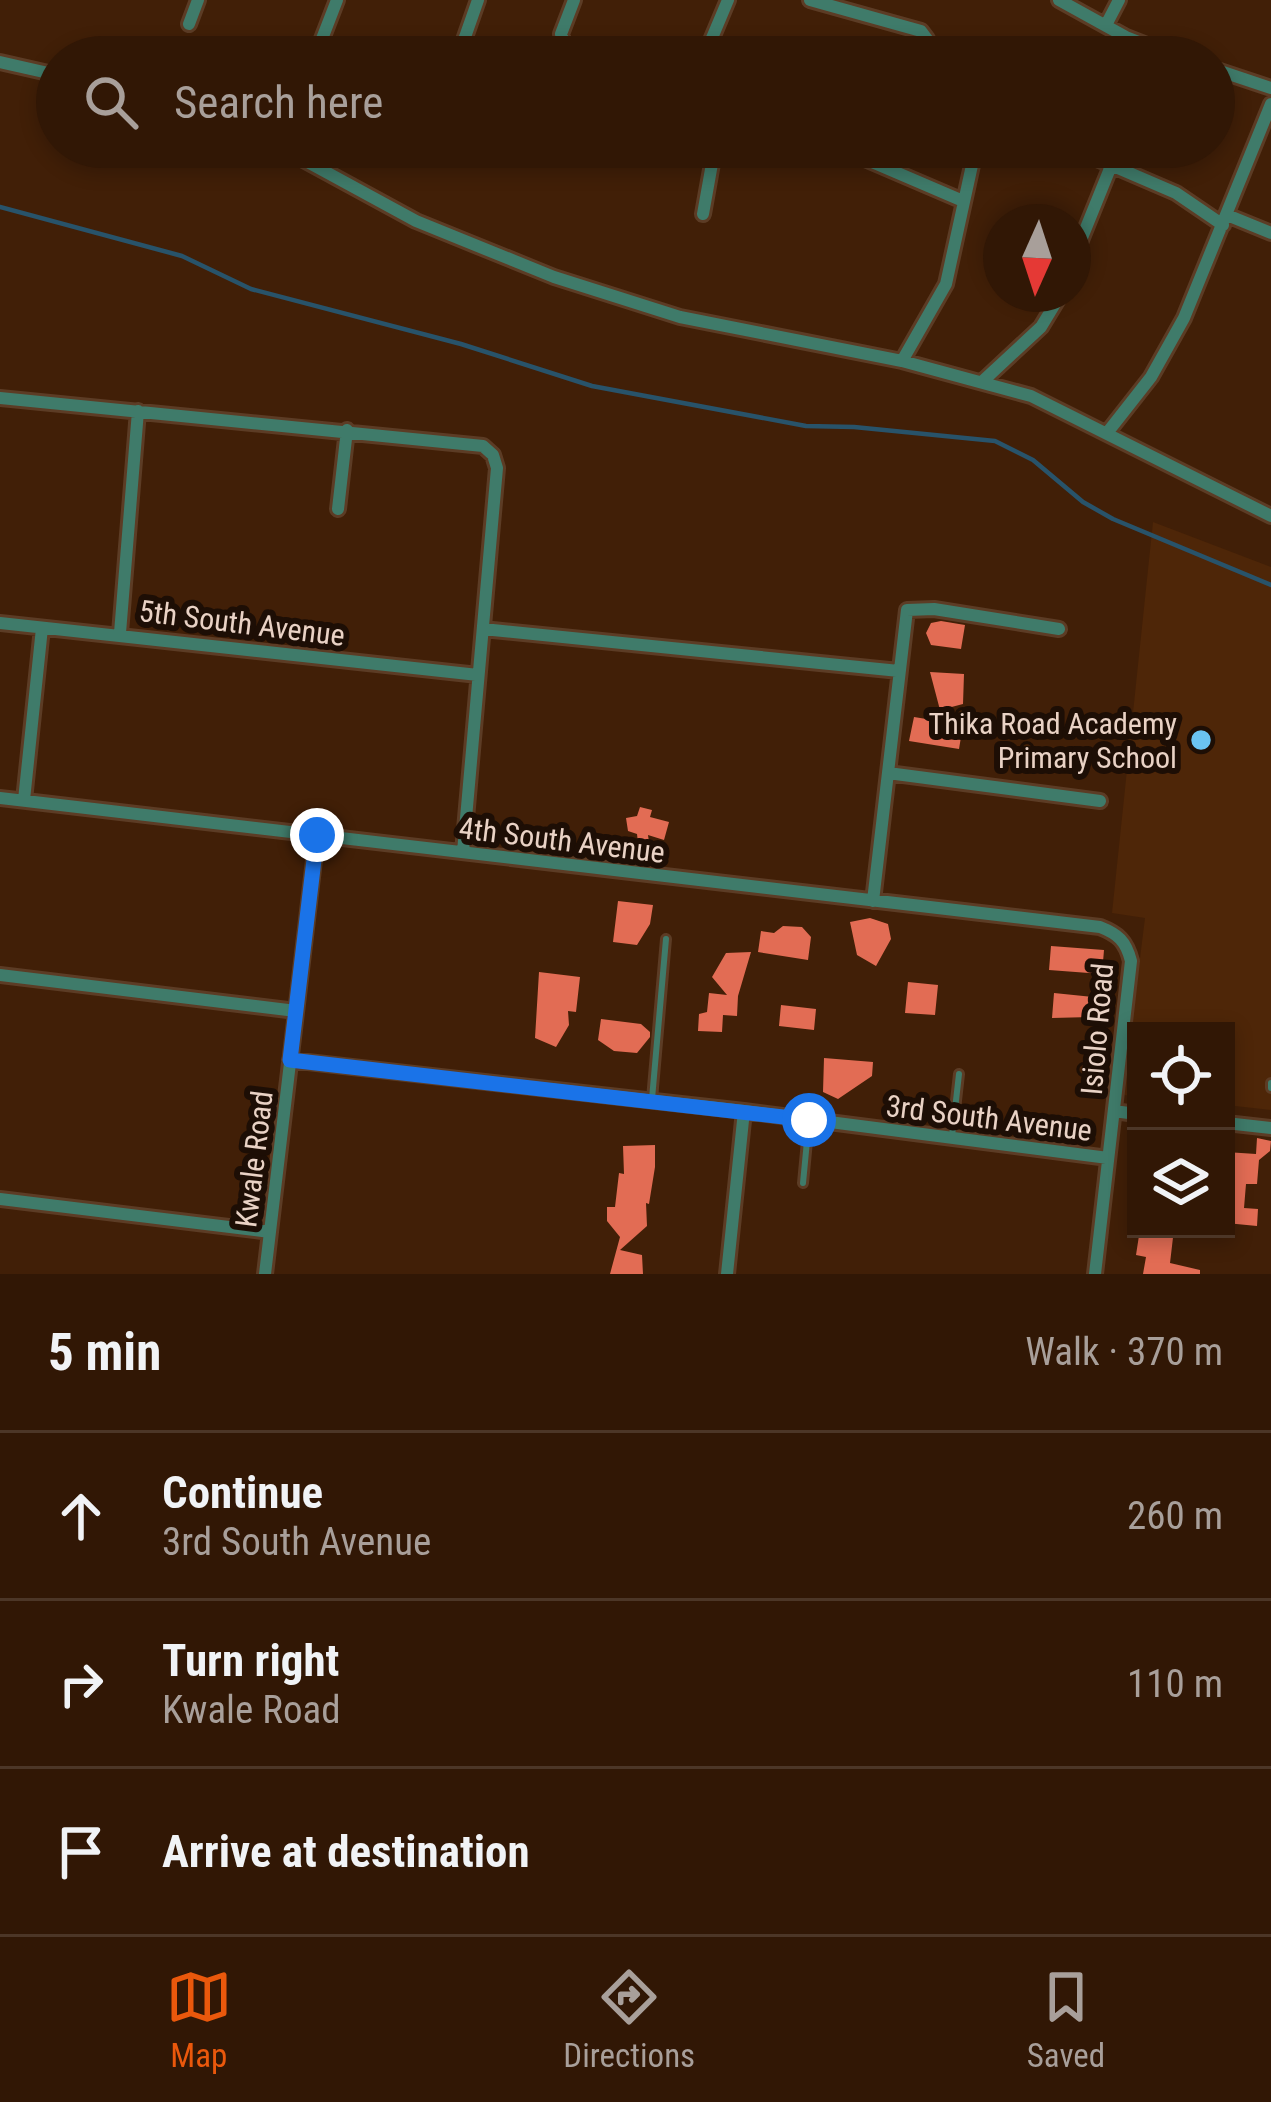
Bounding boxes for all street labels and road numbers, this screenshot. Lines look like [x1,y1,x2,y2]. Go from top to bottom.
street label: 5th South Avenue [137,593,347,653]
street label: 4th South Avenue [457,810,667,870]
street label: Isiolo Road [1074,962,1120,1096]
street label: 3rd South Avenue [884,1088,1094,1148]
street label: Kwale Road [228,1089,280,1229]

